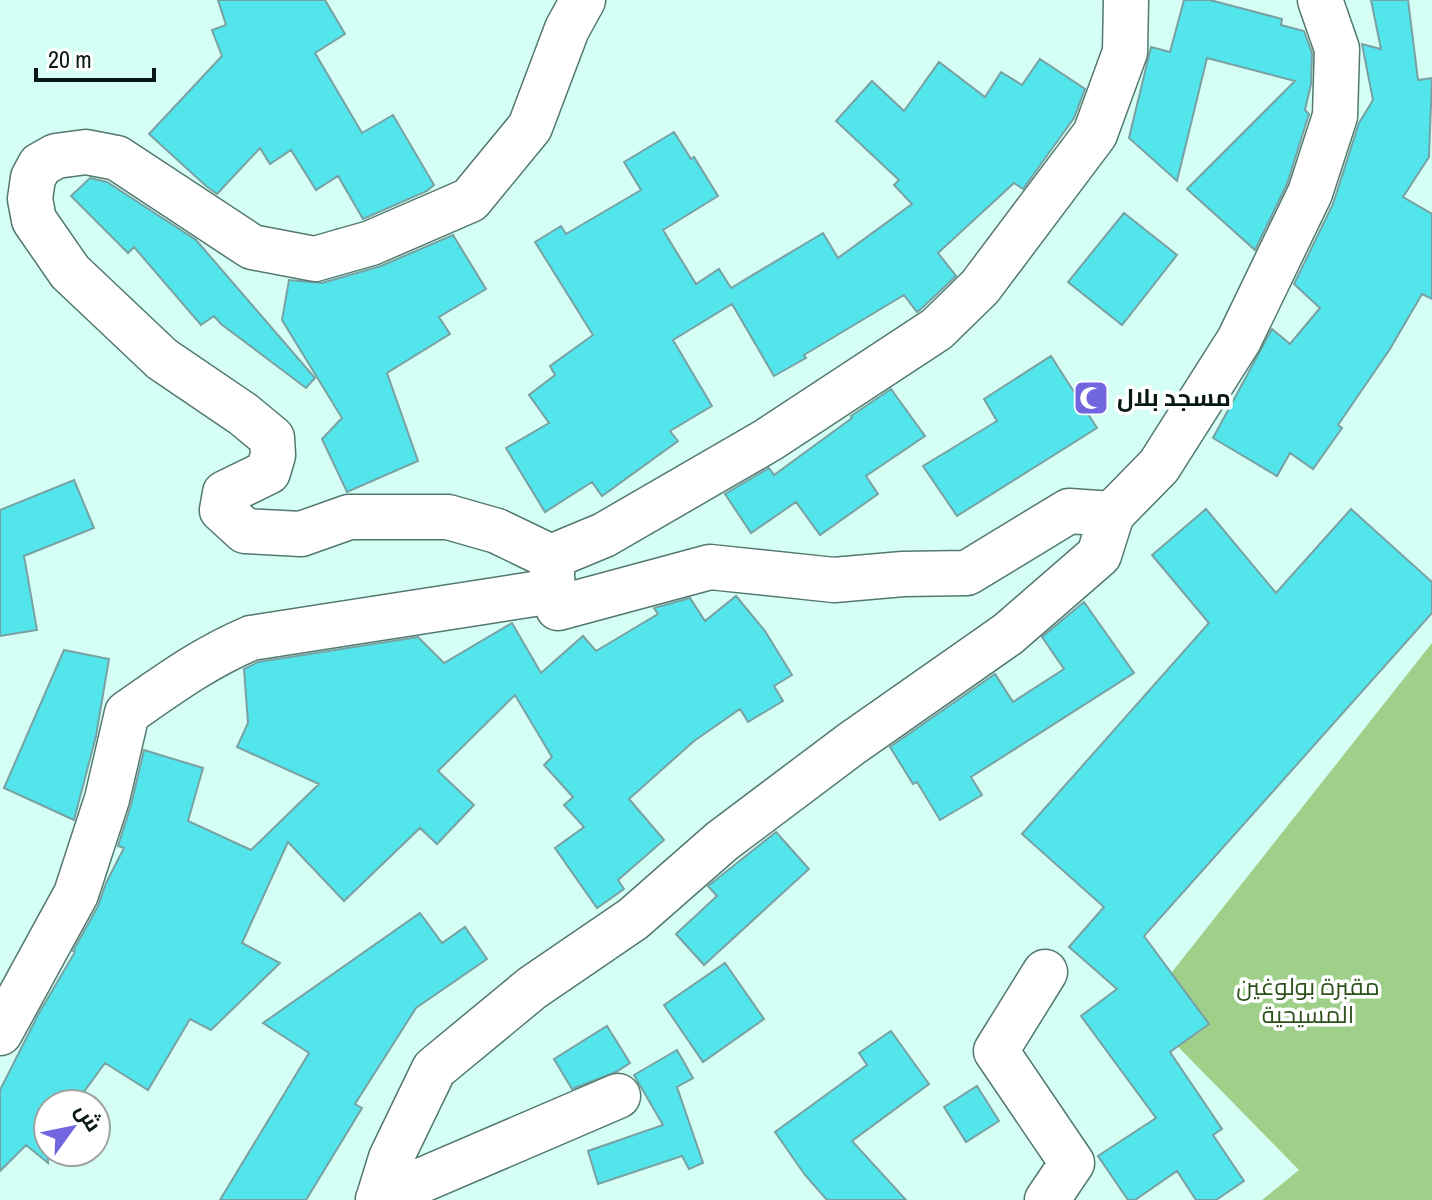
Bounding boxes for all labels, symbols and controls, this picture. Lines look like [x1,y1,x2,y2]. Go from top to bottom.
scale bar [36,32,154,82]
text: 20 m [48,43,92,75]
mosque icon: مسجد بلال [1072,379,1110,417]
place label: مسجد بلال [1117,381,1231,413]
park label: مقبرة بولوغين المسيحية [1236,970,1380,1030]
north arrow [32,1088,112,1168]
text: ش [69,1097,109,1137]

